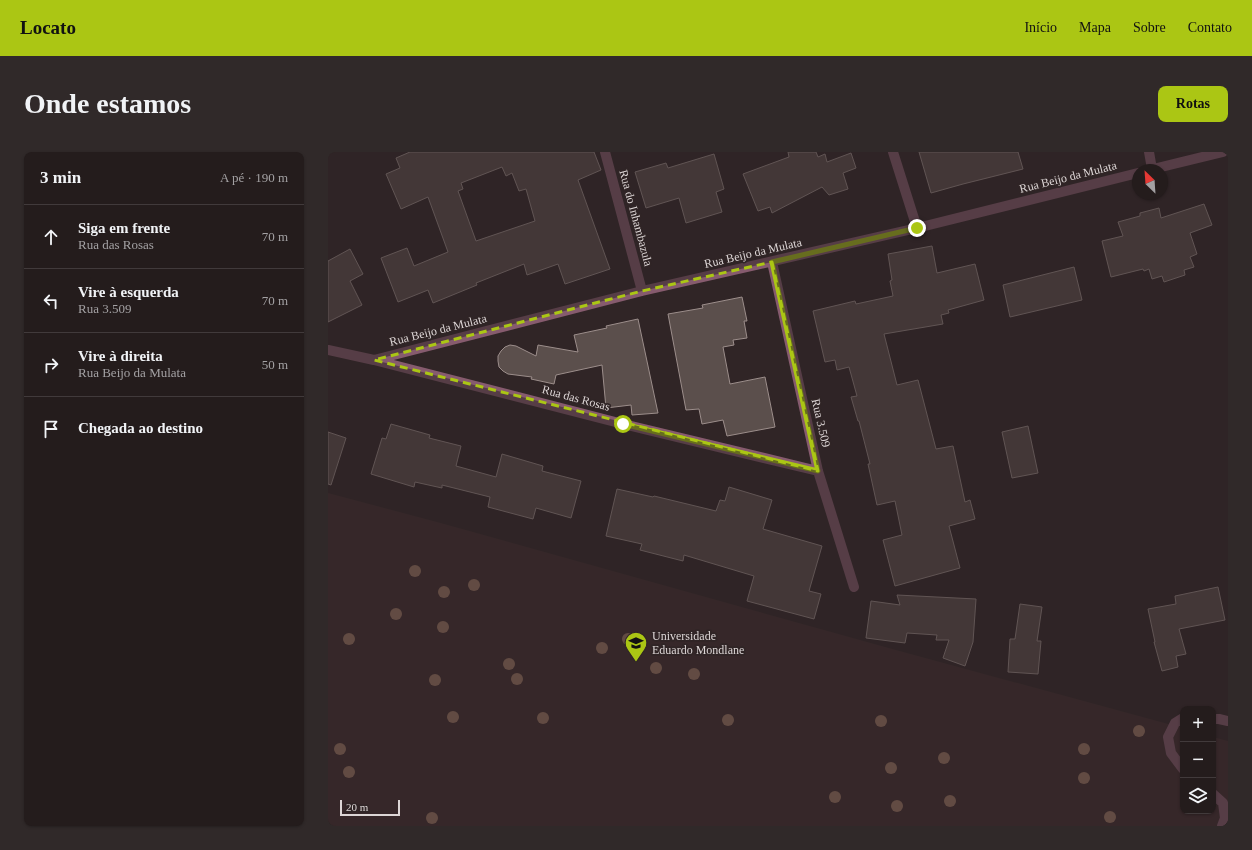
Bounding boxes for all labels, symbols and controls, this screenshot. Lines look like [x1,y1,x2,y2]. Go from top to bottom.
text: Locato [20,17,76,38]
text: Início [1024,20,1057,35]
text: Mapa [1079,20,1111,35]
text: Sobre [1133,20,1166,35]
text: Contato [1188,20,1232,35]
button: Rotas [1158,86,1228,122]
text: Onde estamos [24,88,191,119]
street label: Rua Beijo da Mulata [1018,158,1119,196]
north arrow [1132,164,1168,200]
text: 3 min [40,168,81,187]
street label: Rua do Inhambazula [616,168,656,268]
text: A pé · 190 m [220,170,288,185]
route end [908,219,926,237]
text: Siga em frente [78,220,170,236]
icon: ahead [40,226,62,248]
text: 70 m [262,229,288,244]
street label: Rua Beijo da Mulata [703,235,804,271]
text: Rua das Rosas [78,237,154,252]
text: Vire à esquerda [78,284,179,300]
icon: left [40,290,62,312]
text: 70 m [262,293,288,308]
text: Rua 3.509 [78,301,131,316]
street label: Rua Beijo da Mulata [388,311,489,349]
text: Vire à direita [78,348,163,364]
icon: right [40,354,62,376]
text: 50 m [262,357,288,372]
text: Rua Beijo da Mulata [78,365,186,380]
street label: Rua das Rosas [540,382,612,414]
street label: Rua 3.509 [809,397,833,449]
route start [614,415,632,433]
icon: arrive [40,418,62,440]
text: Chegada ao destino [78,420,203,436]
place label: Universidade Eduardo Mondlane [652,629,744,657]
school or university icon: Universidade Eduardo Mondlane [623,630,649,663]
map controls [1180,706,1216,814]
button: + [1180,706,1216,742]
button: − [1180,742,1216,778]
button: layers [1180,778,1216,814]
scale bar [340,798,400,817]
text: 20 m [346,801,368,813]

